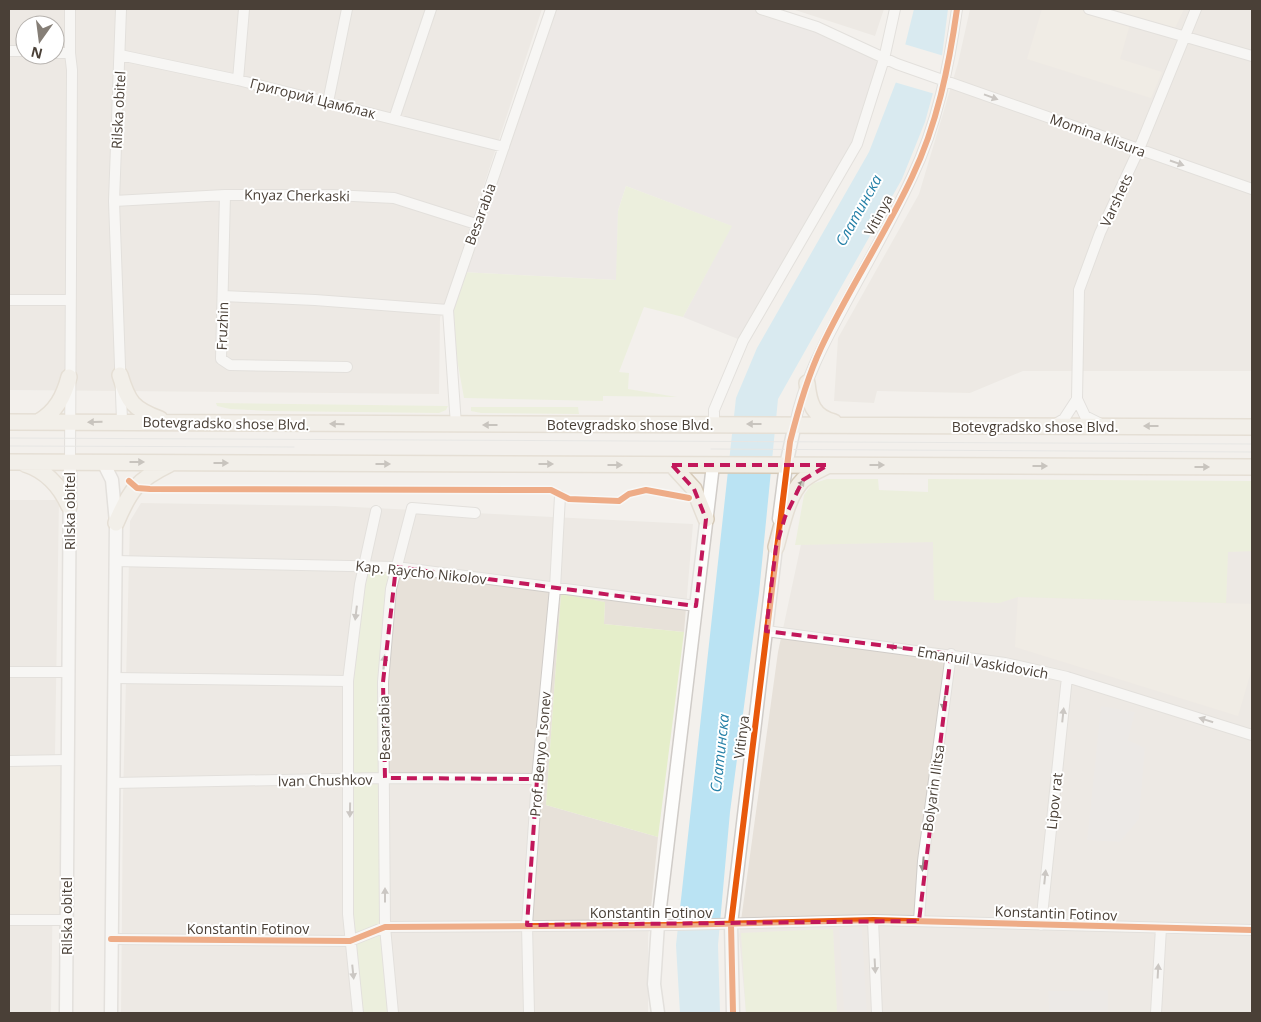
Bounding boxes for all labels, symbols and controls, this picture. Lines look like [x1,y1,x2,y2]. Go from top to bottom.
north arrow [15,15,65,65]
text: N [29,43,45,64]
street label: Rilska obitel [106,71,130,149]
street label: Григорий Цамблак [248,73,379,123]
one-way arrow [984,93,999,101]
street label: Momina klisura [1047,109,1149,161]
one-way arrow [1170,159,1185,167]
water label: Слатинска [830,170,886,249]
street label: Varshets [1095,170,1137,230]
street label: Besarabia [460,180,500,248]
street label: Knyaz Cherkaski [244,185,350,205]
street label: Vitinya [859,191,897,239]
street label: Fruzhin [212,301,232,351]
street label: Botevgradsko shose Blvd. [142,412,310,434]
street label: Botevgradsko shose Blvd. [547,415,713,434]
street label: Botevgradsko shose Blvd. [952,417,1118,436]
one-way arrow [87,418,103,426]
one-way arrow [329,420,345,428]
one-way arrow [746,420,762,428]
one-way arrow [482,421,498,429]
one-way arrow [1143,422,1159,430]
one-way arrow [130,458,146,466]
one-way arrow [213,459,229,467]
one-way arrow [376,460,392,468]
one-way arrow [538,460,554,468]
one-way arrow [608,461,624,469]
one-way arrow [869,461,885,469]
one-way arrow [1032,462,1048,470]
one-way arrow [1194,463,1210,471]
street label: Rilska obitel [60,472,79,550]
one-way arrow [795,479,805,493]
street label: Kap. Raycho Nikolov [354,556,488,588]
one-way arrow [352,605,360,621]
street label: Emanuil Vaskidovich [916,641,1050,683]
one-way arrow [887,643,903,651]
one-way arrow [381,654,389,670]
street label: Prof. Benyo Tsonev [525,691,555,817]
street label: Besarabia [374,695,394,761]
one-way arrow [940,695,948,711]
one-way arrow [1059,707,1067,723]
water label: Слатинска [705,712,733,793]
street label: Vitinya [729,714,753,760]
one-way arrow [1198,716,1213,724]
street label: Bolyarin Ilitsa [917,743,949,833]
street label: Ivan Chushkov [277,770,373,790]
street label: Lipov rat [1042,772,1066,830]
one-way arrow [345,802,353,818]
one-way arrow [919,856,927,872]
one-way arrow [1042,868,1050,884]
street label: Rilska obitel [57,877,76,955]
one-way arrow [381,887,389,903]
street label: Konstantin Fotinov [994,901,1118,925]
street label: Konstantin Fotinov [590,903,712,922]
street label: Konstantin Fotinov [187,919,309,938]
one-way arrow [872,959,880,975]
one-way arrow [1155,962,1163,978]
one-way arrow [349,964,357,980]

